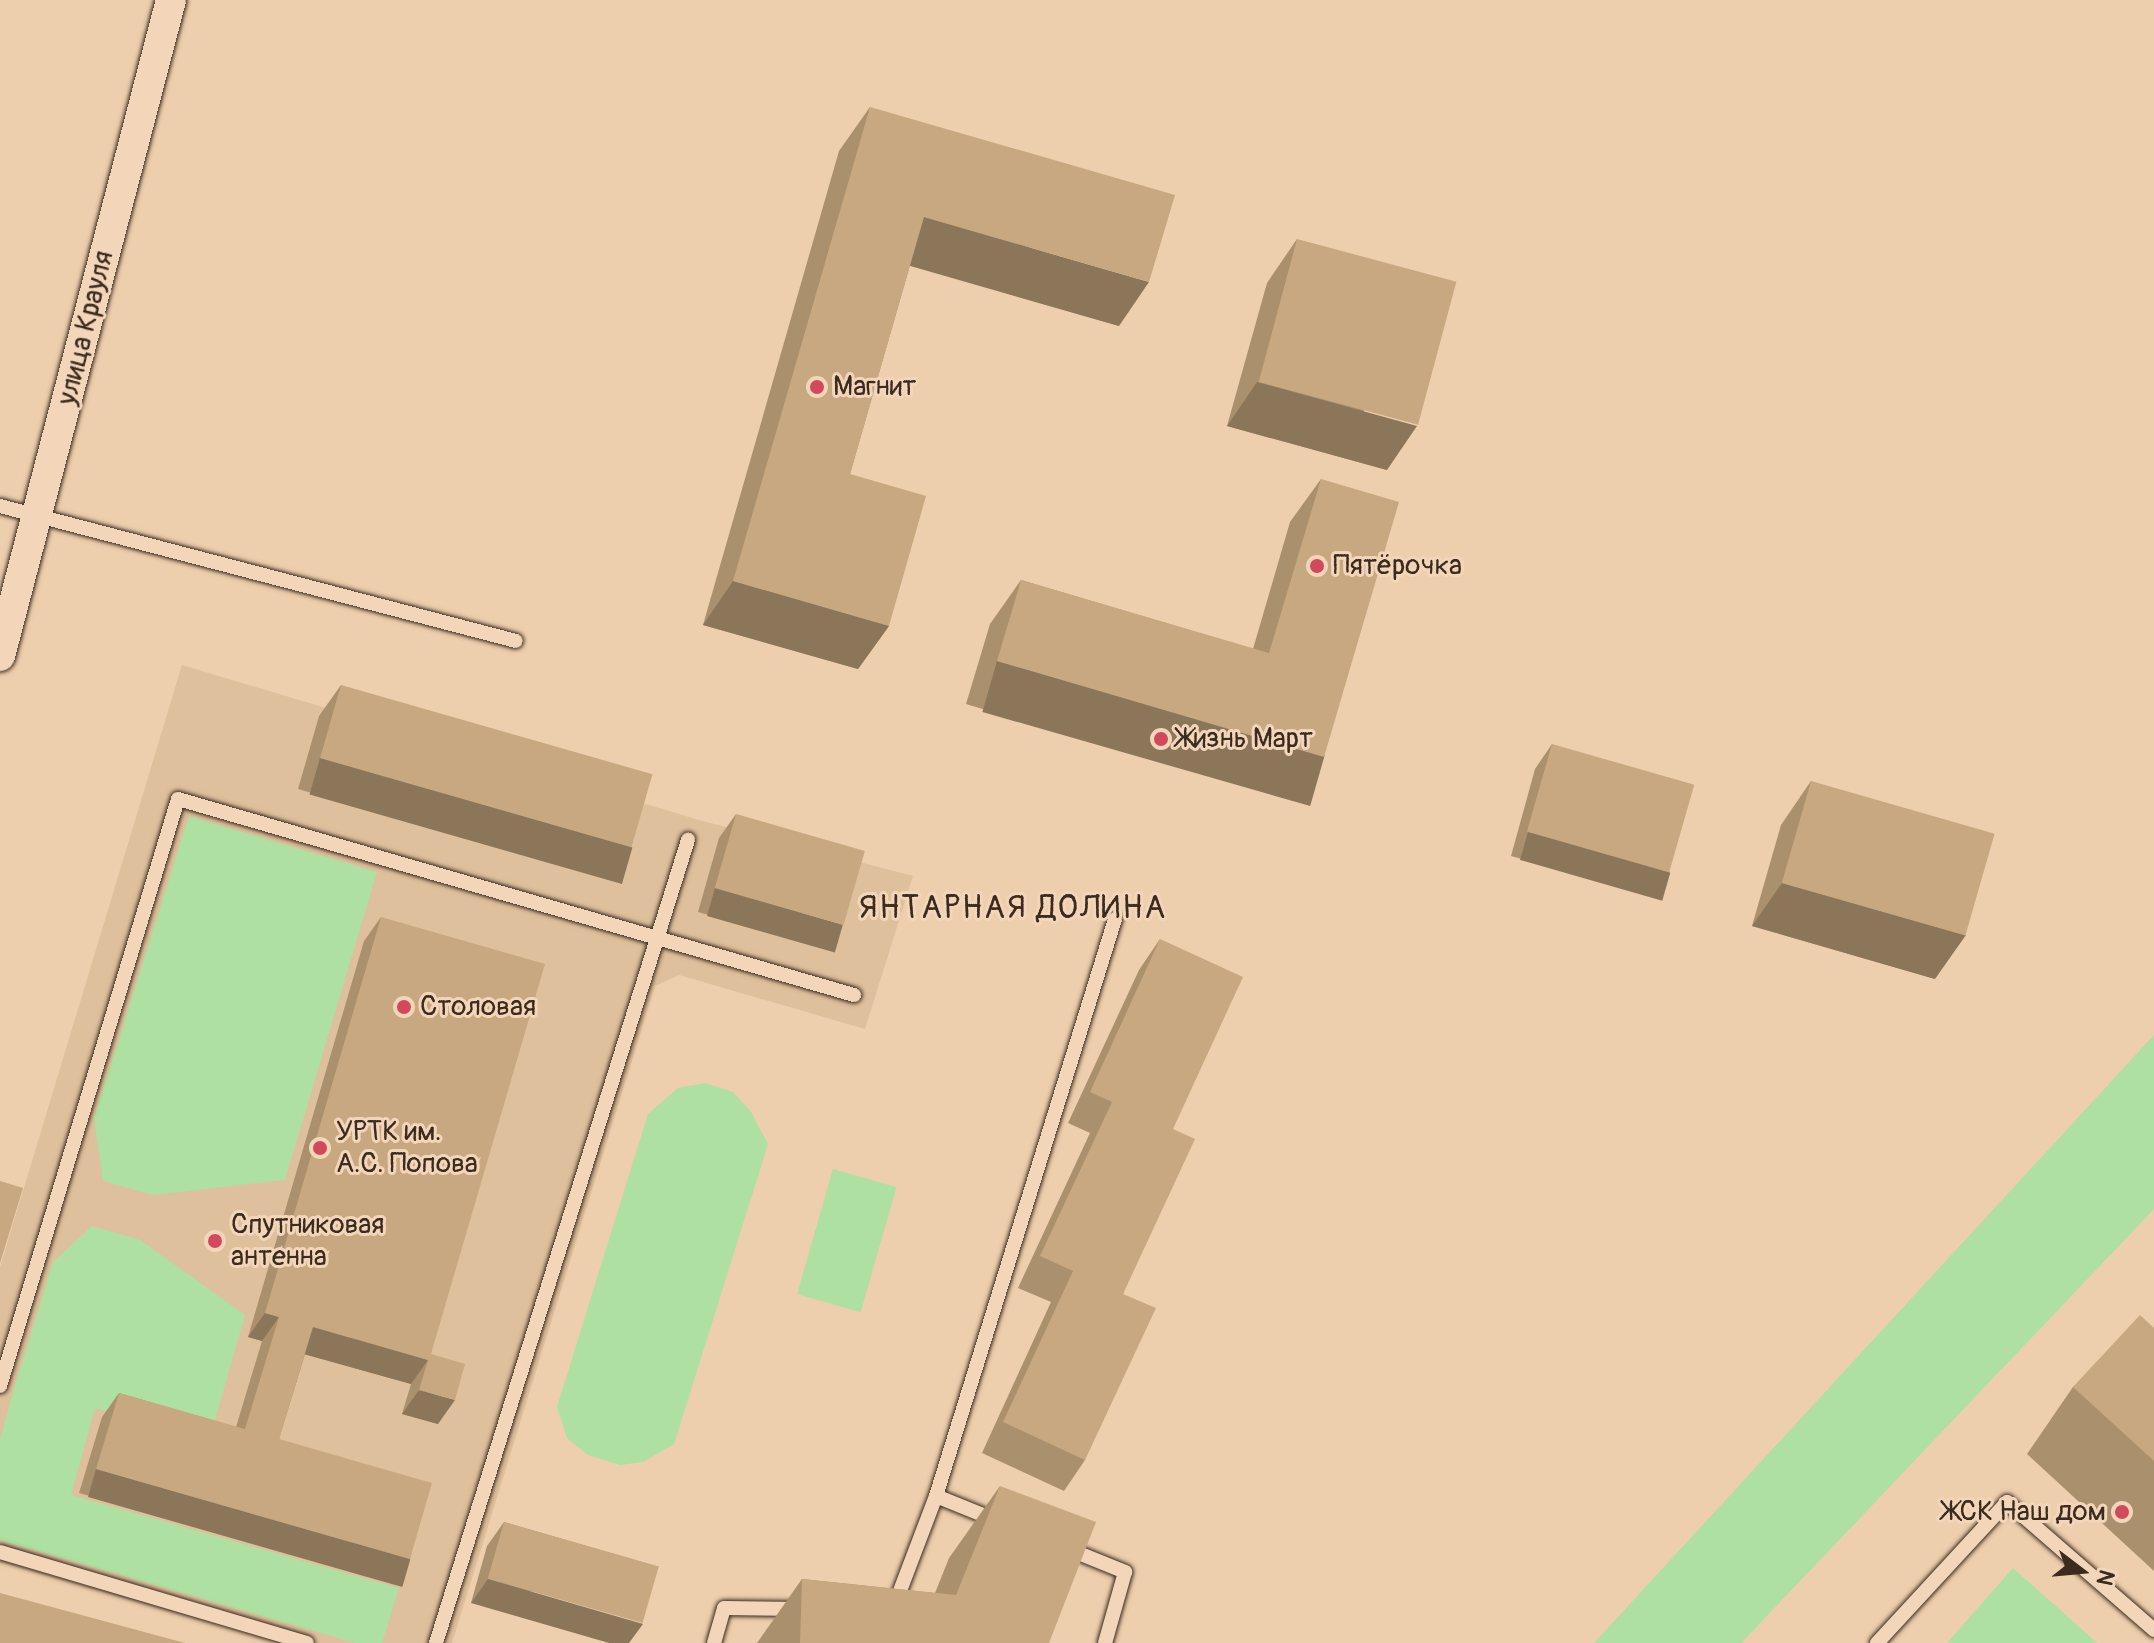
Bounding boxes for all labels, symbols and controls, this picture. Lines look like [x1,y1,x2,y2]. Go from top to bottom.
street label: улица Крауля [51,247,121,409]
place label: Магнит [833,370,916,404]
marker: Магнит [808,378,826,396]
place label: Пятёрочка [1333,549,1462,583]
marker: Пятёрочка [1308,557,1326,575]
place label: Жизнь Март [1177,722,1313,756]
marker: Жизнь Март [1152,730,1170,748]
district label: ЯНТАРНАЯ ДОЛИНА [859,889,1167,927]
place label: Столовая [420,990,536,1024]
marker: Столовая [395,998,413,1016]
place label: УРТК им. А.С. Попова [336,1115,478,1181]
marker: УРТК им. А.С. Попова [311,1139,329,1157]
place label: Спутниковая антенна [231,1208,384,1274]
marker: Спутниковая антенна [206,1232,224,1250]
place label: ЖСК Наш дом [1943,1495,2106,1529]
marker: ЖСК Наш дом [2113,1503,2131,1521]
north arrow [2042,1531,2122,1611]
text: N [2090,1567,2121,1589]

